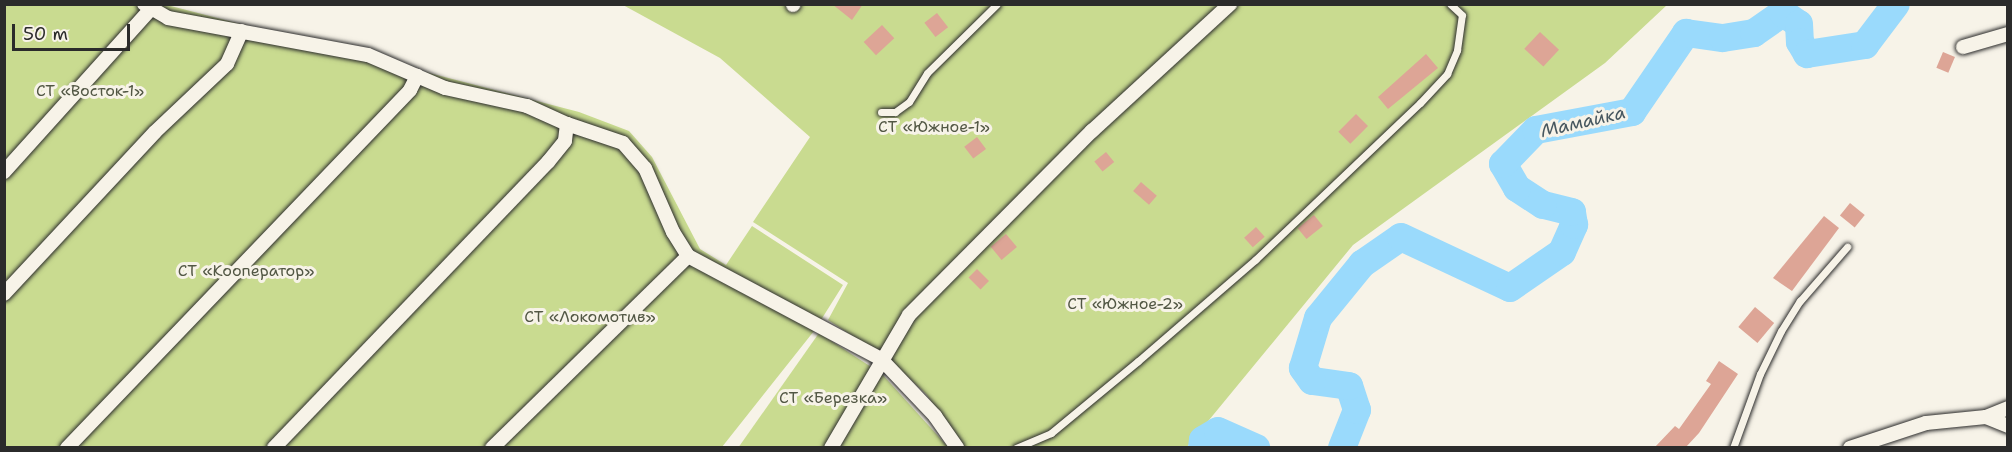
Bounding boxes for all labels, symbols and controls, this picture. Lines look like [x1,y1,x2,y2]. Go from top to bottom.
scale bar [15,12,134,50]
text: 50 m [23,22,68,46]
park label: СТ «Восток-1» [36,81,144,101]
water label: Мамайка [1538,102,1628,142]
park label: СТ «Южное-1» [878,117,990,137]
park label: СТ «Кооператор» [178,261,314,281]
park label: СТ «Южное-2» [1067,294,1183,314]
park label: СТ «Локомотив» [524,307,656,327]
park label: СТ «Березка» [779,388,887,408]

